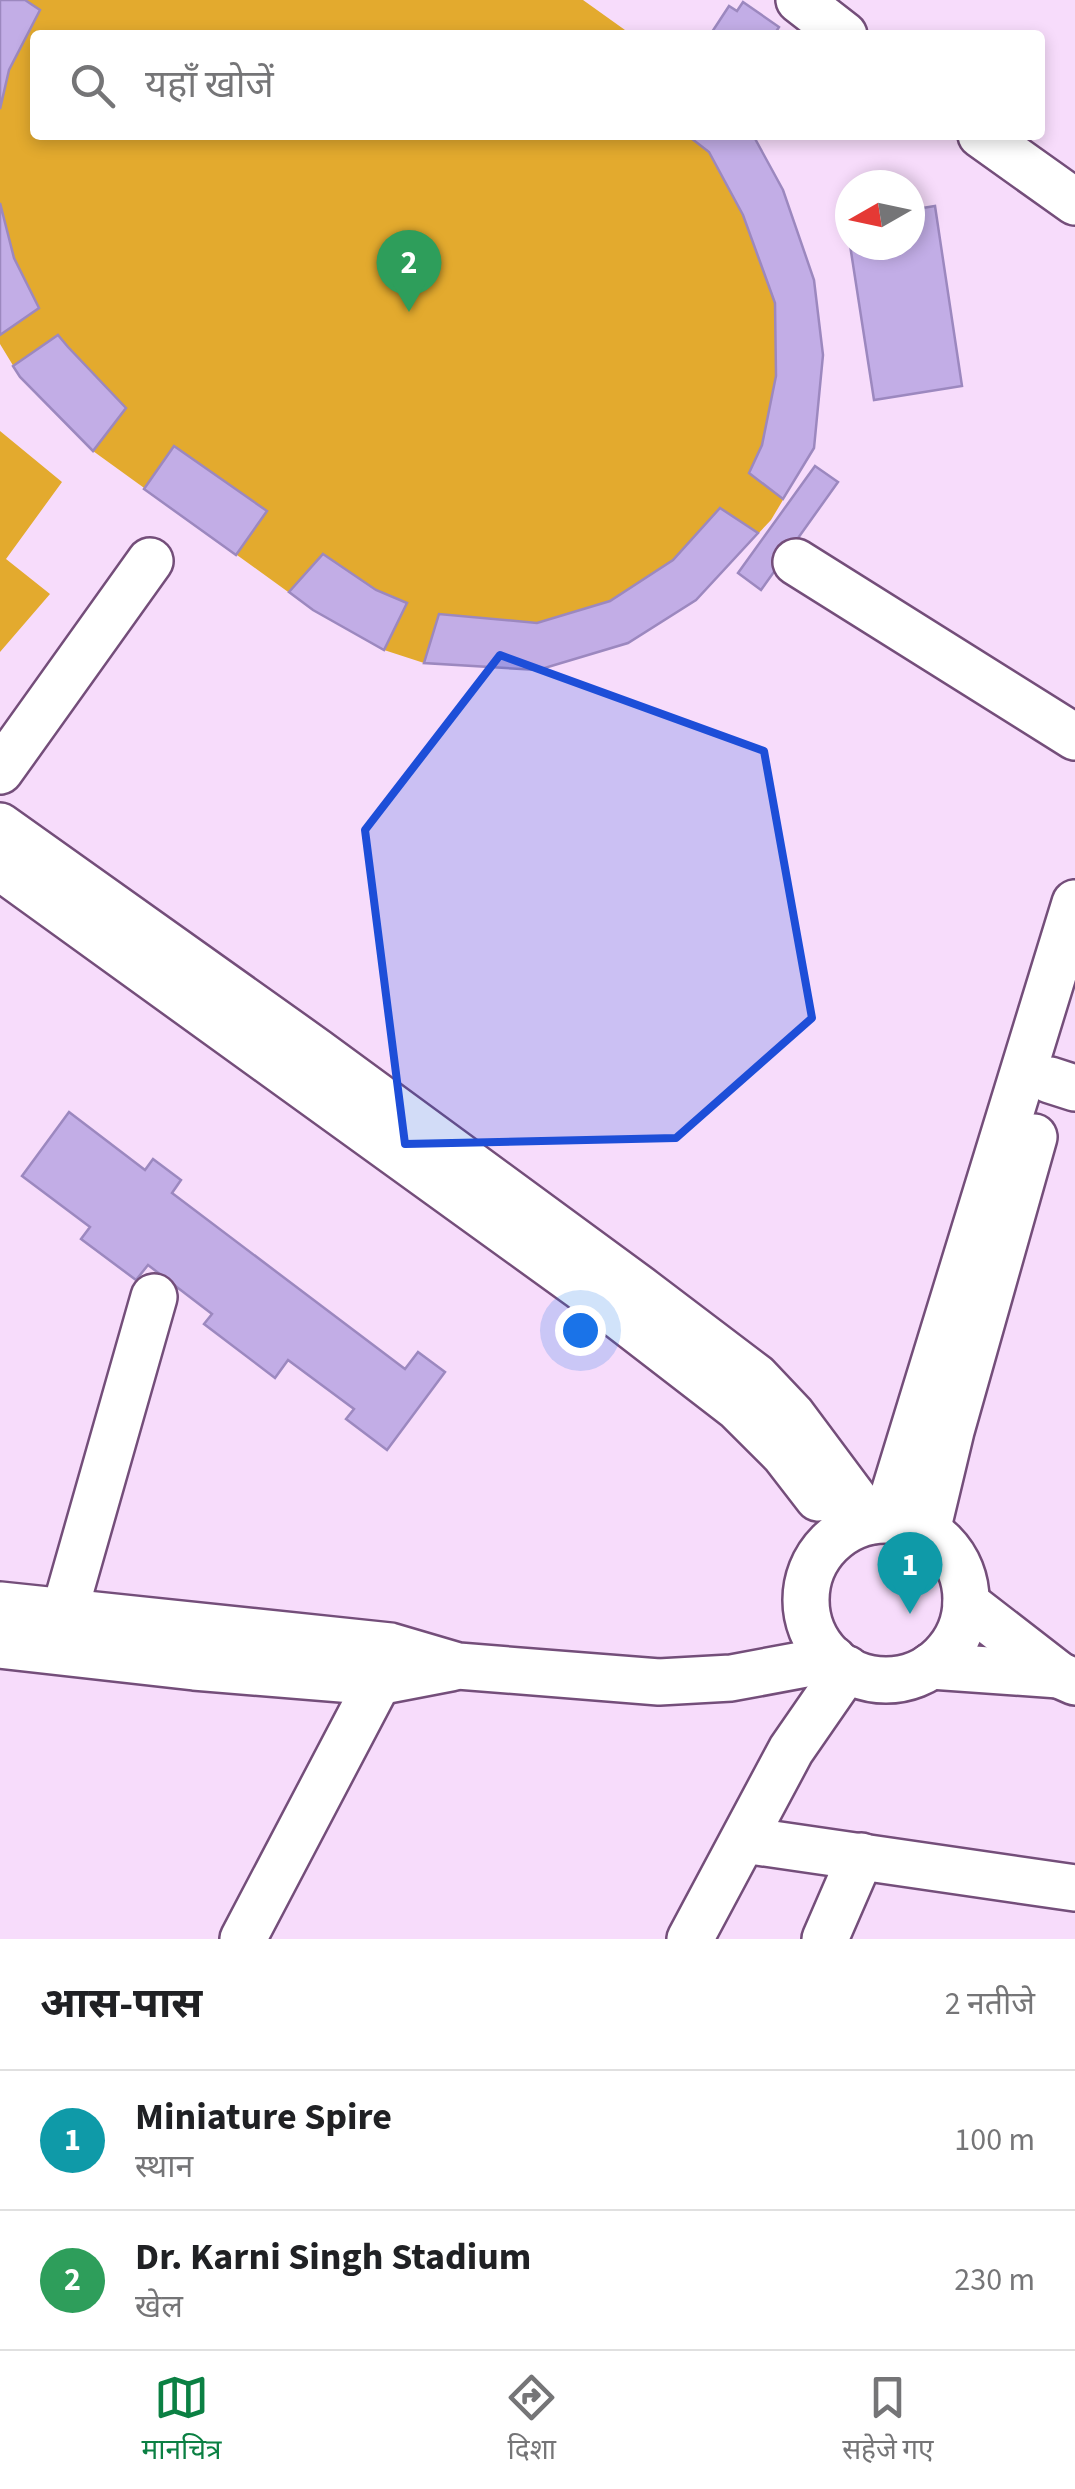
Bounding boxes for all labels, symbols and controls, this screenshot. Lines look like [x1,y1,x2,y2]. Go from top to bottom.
search box [30,30,1045,140]
icon: search [65,58,120,113]
text: यहाँ खोजें [145,58,274,112]
north arrow [835,170,925,260]
pin: 2 [376,230,442,312]
your location [555,1305,606,1356]
pin: 1 [878,1532,942,1614]
text: आस-पास [40,1974,202,2034]
text: 2 नतीजे [945,1981,1035,2027]
text: Miniature Spire [135,2090,392,2144]
text: 1 [64,2117,81,2163]
text: 100 m [954,2117,1035,2163]
text: स्थान [135,2144,193,2190]
text: Dr. Karni Singh Stadium [135,2230,531,2284]
text: 2 [64,2257,81,2303]
text: 230 m [954,2257,1035,2303]
text: खेल [135,2284,183,2330]
tab: मानचित्र [141,2370,221,2470]
tab: दिशा [504,2370,559,2470]
tab: सहेजे गए [842,2370,934,2470]

